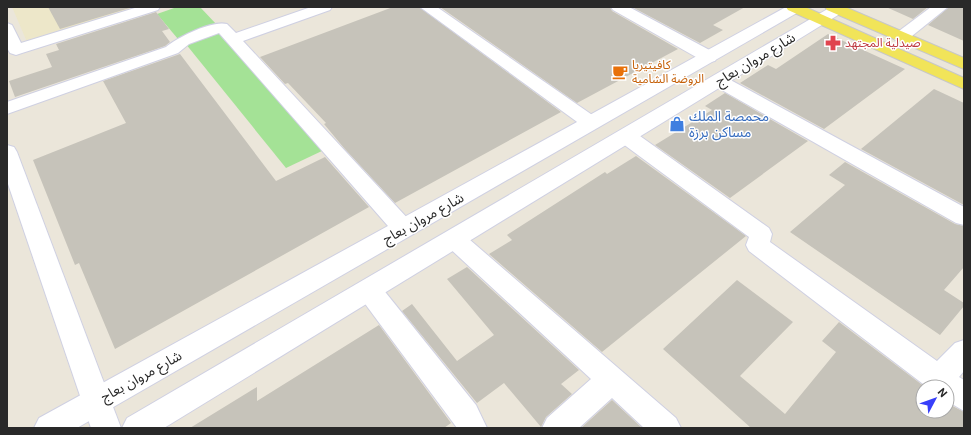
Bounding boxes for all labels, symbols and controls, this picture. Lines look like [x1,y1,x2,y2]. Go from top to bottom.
street label: شارع مروان بعاج [712,29,799,92]
pharmacy icon: صيدلية المجتهد [824,34,842,52]
place label: صيدلية المجتهد [845,36,921,50]
place label: كافيتيريا الروضة الشامية [632,58,704,86]
cafe icon: كافيتيريا الروضة الشامية [611,63,629,81]
place label: محمصة الملك مساكن برزة [689,108,769,141]
shop icon: محمصة الملك مساكن برزة [668,115,686,133]
street label: شارع مروان بعاج [380,189,468,250]
street label: شارع مروان بعاج [98,347,186,408]
north arrow [915,379,955,419]
text: N [935,386,950,400]

